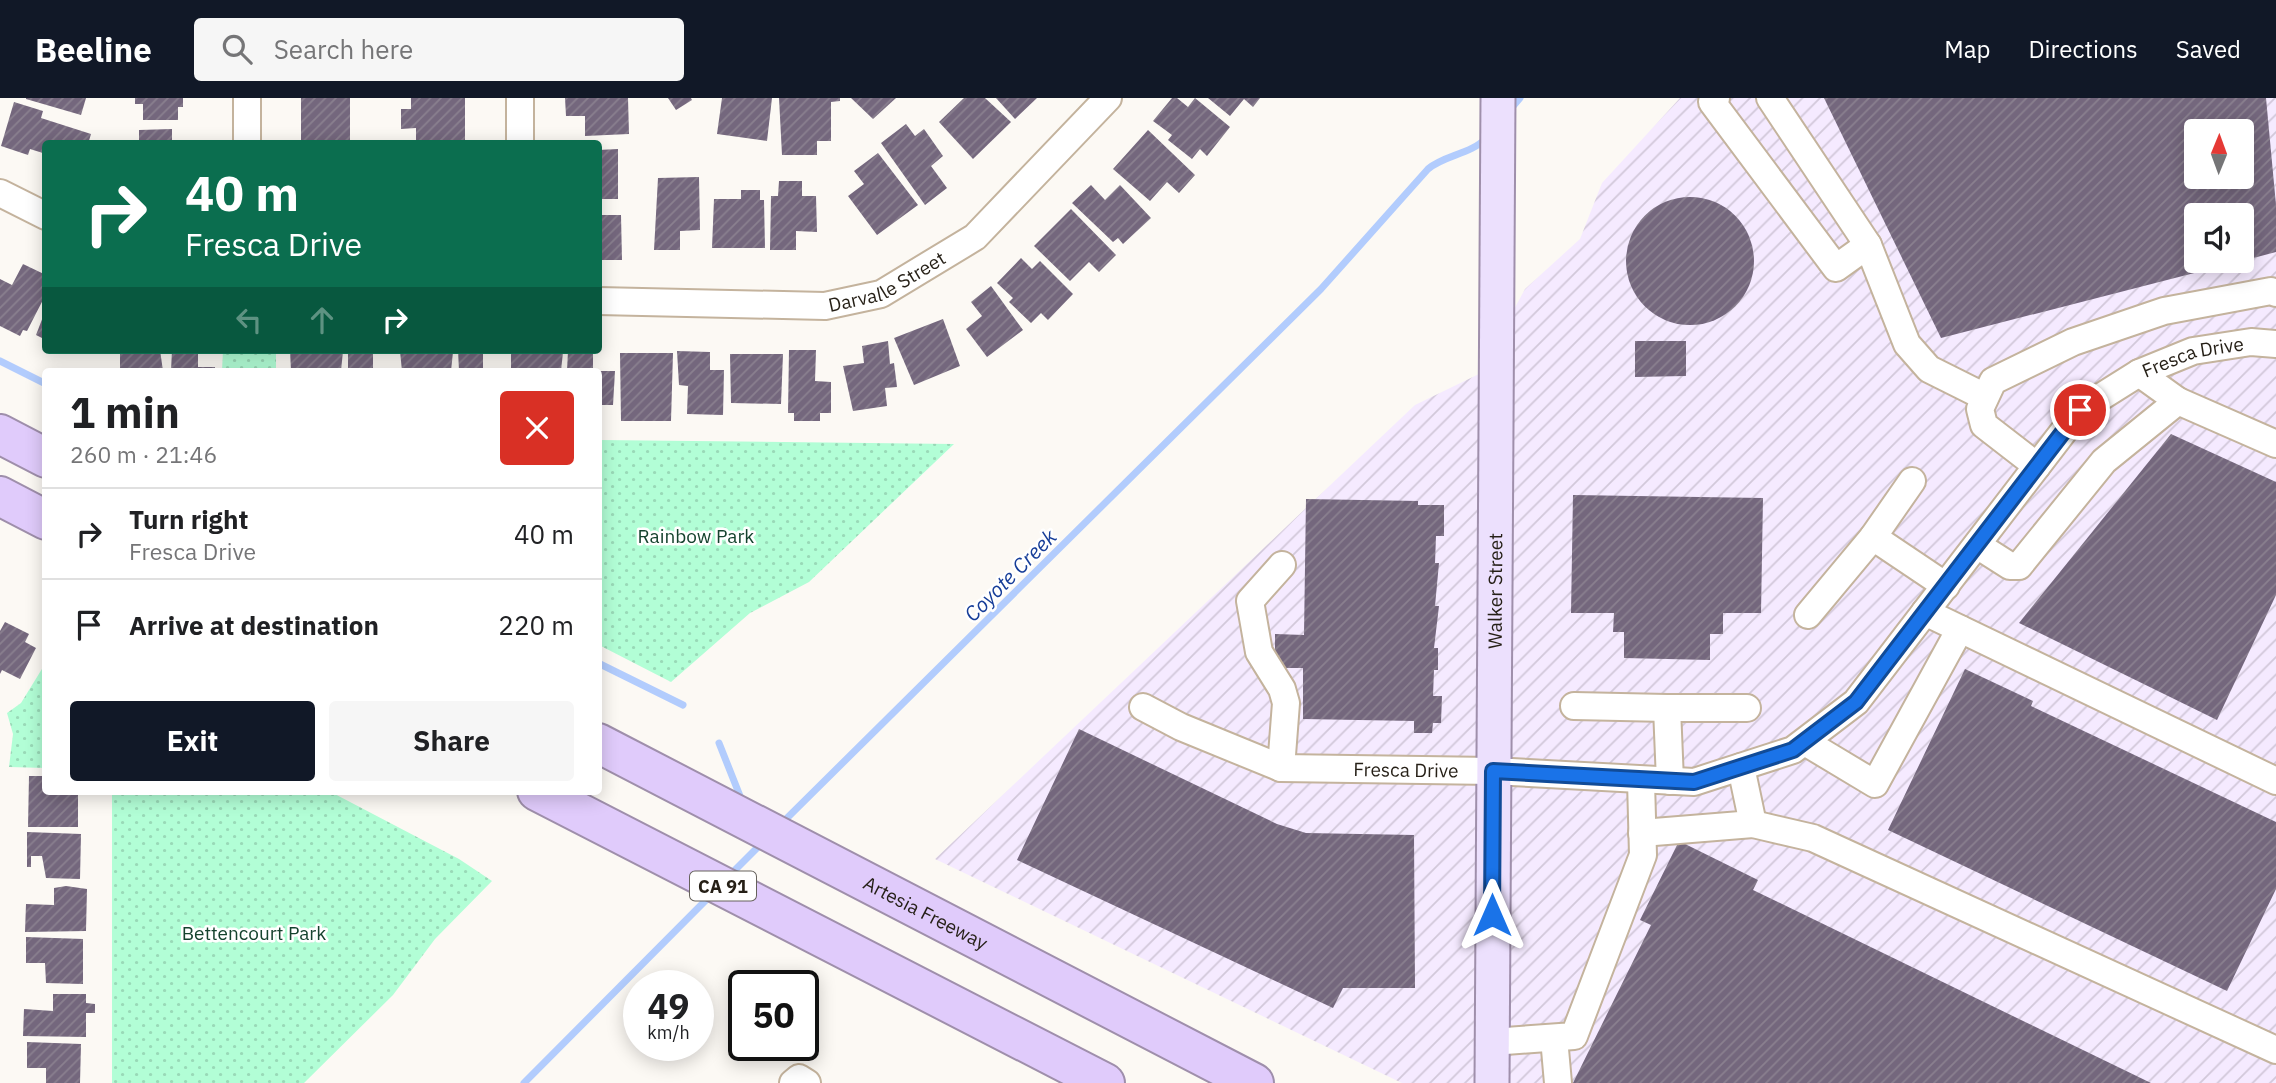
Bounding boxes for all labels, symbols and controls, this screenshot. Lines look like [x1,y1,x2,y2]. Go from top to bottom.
search box [194,18,684,81]
text: Beeline [35,28,152,71]
icon: search [218,30,256,68]
text: Search here [274,32,413,66]
text: Map [1944,33,1990,65]
text: Directions [2028,33,2138,65]
text: Saved [2176,33,2241,65]
north arrow [2184,119,2254,189]
map controls [2184,119,2254,273]
text: 40 m [185,161,299,224]
icon: right [70,168,161,259]
button: sound [2184,203,2254,273]
text: Fresca Drive [185,223,362,265]
street label: Darvalle Street [826,246,950,317]
icon: left [230,301,268,339]
icon: ahead [303,301,341,339]
icon: right [376,301,414,339]
street label: Fresca Drive [2138,331,2245,383]
pin [2050,380,2110,440]
text: 1 min [70,385,180,440]
button: close [500,391,574,465]
icon: arrive [2061,391,2099,429]
text: 260 m · 21:46 [70,439,217,469]
text: Turn right [129,502,248,536]
icon: right [70,515,108,553]
text: 40 m [514,517,574,551]
water label: Coyote Creek [958,522,1063,627]
park label: Rainbow Park [638,524,754,548]
street label: Walker Street [1483,533,1507,649]
text: Fresca Drive [129,536,256,566]
icon: arrive [70,606,108,644]
text: Arrive at destination [129,608,379,642]
text: 220 m [498,608,574,642]
button: Exit [70,701,315,781]
button: Share [329,701,574,781]
street label: Fresca Drive [1353,757,1459,783]
street label: Artesia Freeway [859,871,992,955]
road number: CA 91 [690,872,756,900]
position arrow [1455,878,1529,952]
park label: Bettencourt Park [182,921,326,945]
speed limit sign: 50 [728,970,819,1061]
text: 49 [647,983,690,1029]
text: km/h [647,1021,690,1044]

